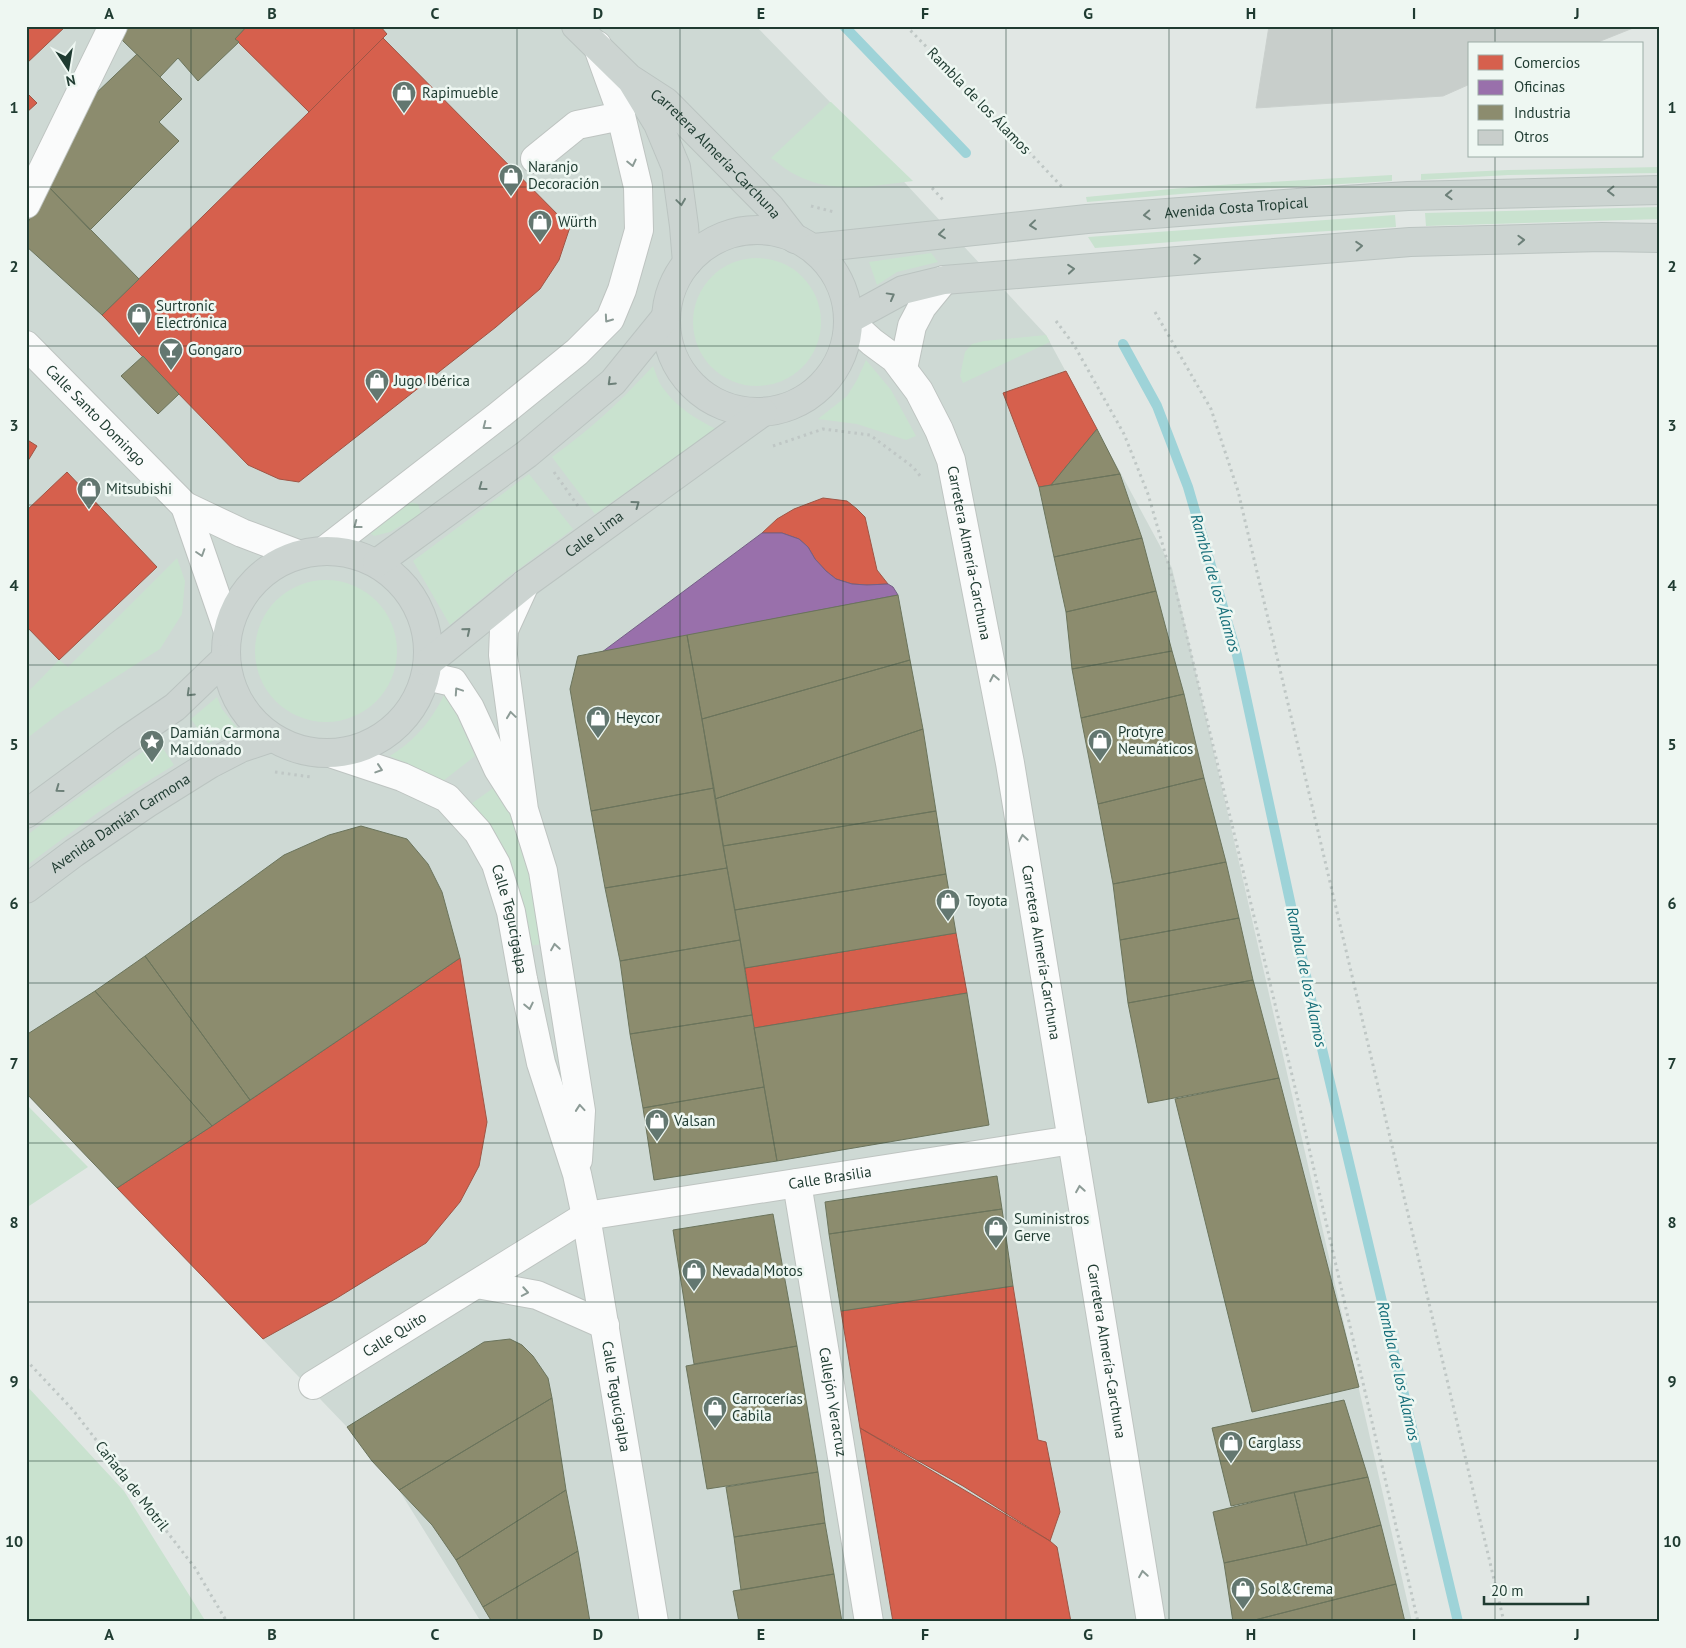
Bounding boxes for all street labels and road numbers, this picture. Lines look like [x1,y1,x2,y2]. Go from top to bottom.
street label: Rambla de los Álamos [923,43,1035,158]
street label: Carretera Almería-Carchuna [647,84,785,222]
street label: Avenida Costa Tropical [1164,192,1309,222]
street label: Calle Santo Domingo [42,360,150,470]
street label: Carretera Almería-Carchuna [943,464,996,641]
street label: Calle Lima [561,506,627,561]
street label: Avenida Damián Carmona [46,769,193,877]
street label: Calle Tegucigalpa [488,862,532,975]
street label: Carretera Almería-Carchuna [1018,864,1065,1041]
street label: Calle Brasilia [787,1162,873,1193]
street label: Carretera Almería-Carchuna [1083,1262,1131,1440]
street label: Calle Quito [359,1307,430,1361]
street label: Calle Tegucigalpa [598,1340,635,1453]
street label: Callejón Veracruz [815,1346,852,1458]
street label: Cañada de Motril [91,1437,174,1535]

